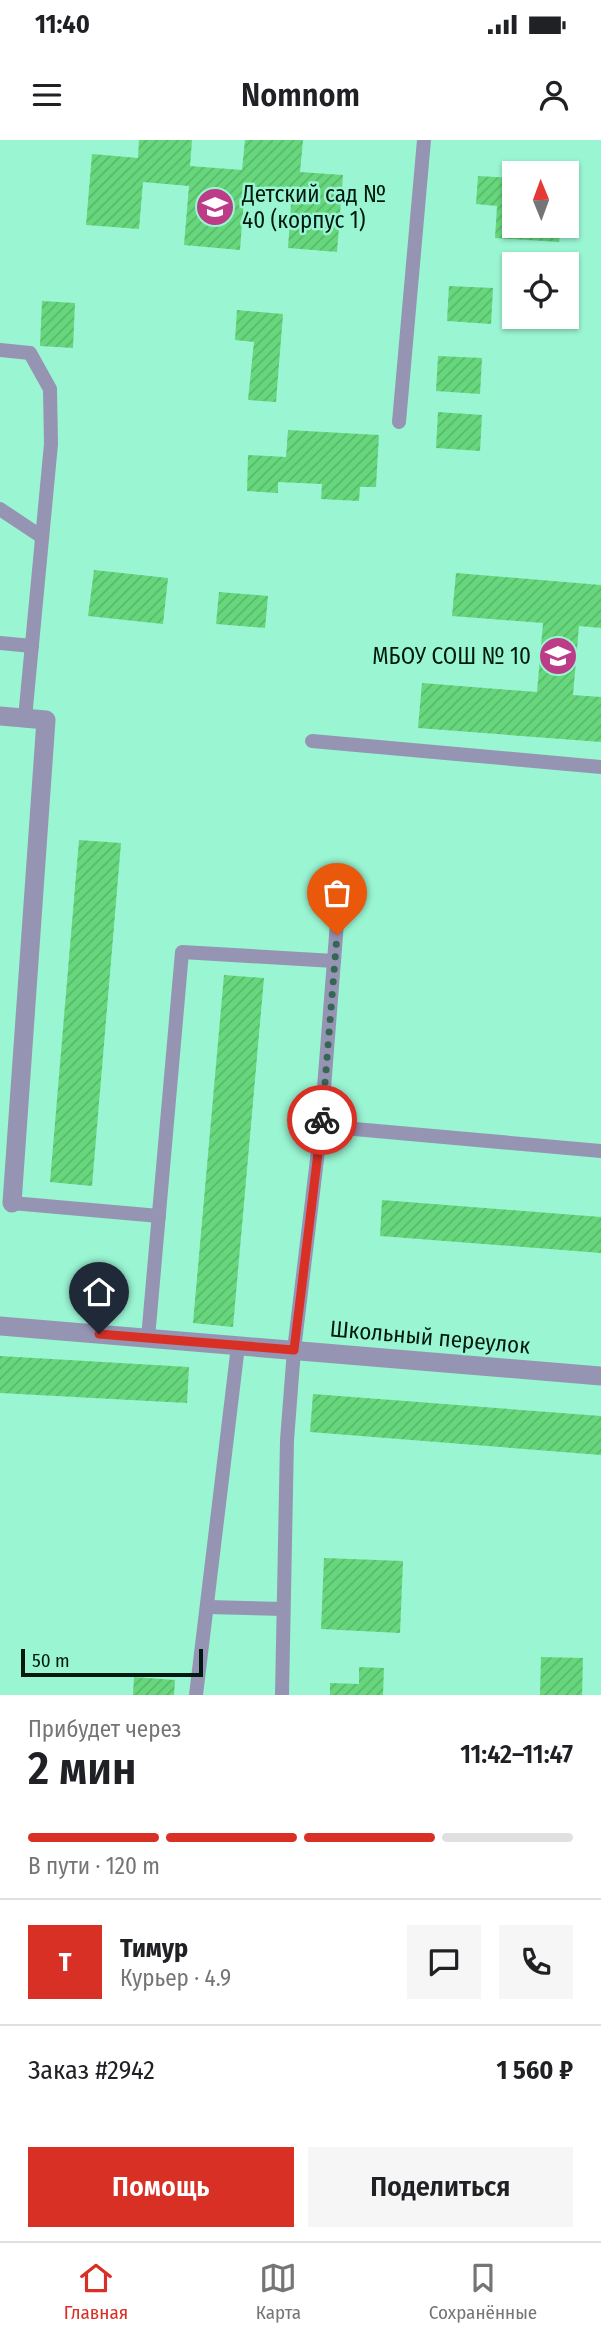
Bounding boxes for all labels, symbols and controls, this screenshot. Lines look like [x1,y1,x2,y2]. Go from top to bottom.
text: 11:40 [35,9,90,40]
icon: menu [28,76,66,114]
text: Nomnom [241,76,360,114]
icon: person [535,76,573,114]
north arrow [502,161,579,238]
map controls [502,161,579,329]
place label: Детский сад № 40 (корпус 1) [241,180,386,234]
school or university icon: Детский сад № 40 (корпус 1) [194,186,236,228]
button: locate [502,252,579,329]
school or university icon: МБОУ СОШ № 10 [537,635,579,677]
place label: МБОУ СОШ № 10 [372,642,531,670]
pin [307,863,367,935]
icon: bag [318,874,356,912]
courier [287,1085,357,1155]
icon: bike [303,1101,341,1139]
pin [69,1262,129,1334]
icon: home [80,1273,118,1311]
street label: Школьный переулок [329,1314,532,1360]
scale bar [21,1646,203,1678]
text: 50 m [32,1649,70,1672]
text: Прибудет через [28,1715,181,1743]
text: 11:42–11:47 [460,1739,573,1770]
text: 2 мин [28,1741,136,1796]
text: В пути · 120 m [28,1852,160,1880]
button: chat [407,1925,481,1999]
button: phone [499,1925,573,1999]
text: Тимур [120,1933,188,1964]
text: Т [59,1947,71,1978]
text: Курьер · 4.9 [120,1964,231,1992]
text: Заказ #2942 [28,2055,155,2086]
text: 1 560 ₽ [497,2055,573,2086]
button: Помощь [28,2147,294,2227]
button: Поделиться [308,2147,573,2227]
tab: Главная [64,2259,128,2324]
tab: Карта [256,2259,301,2324]
tab: Сохранённые [429,2259,537,2324]

